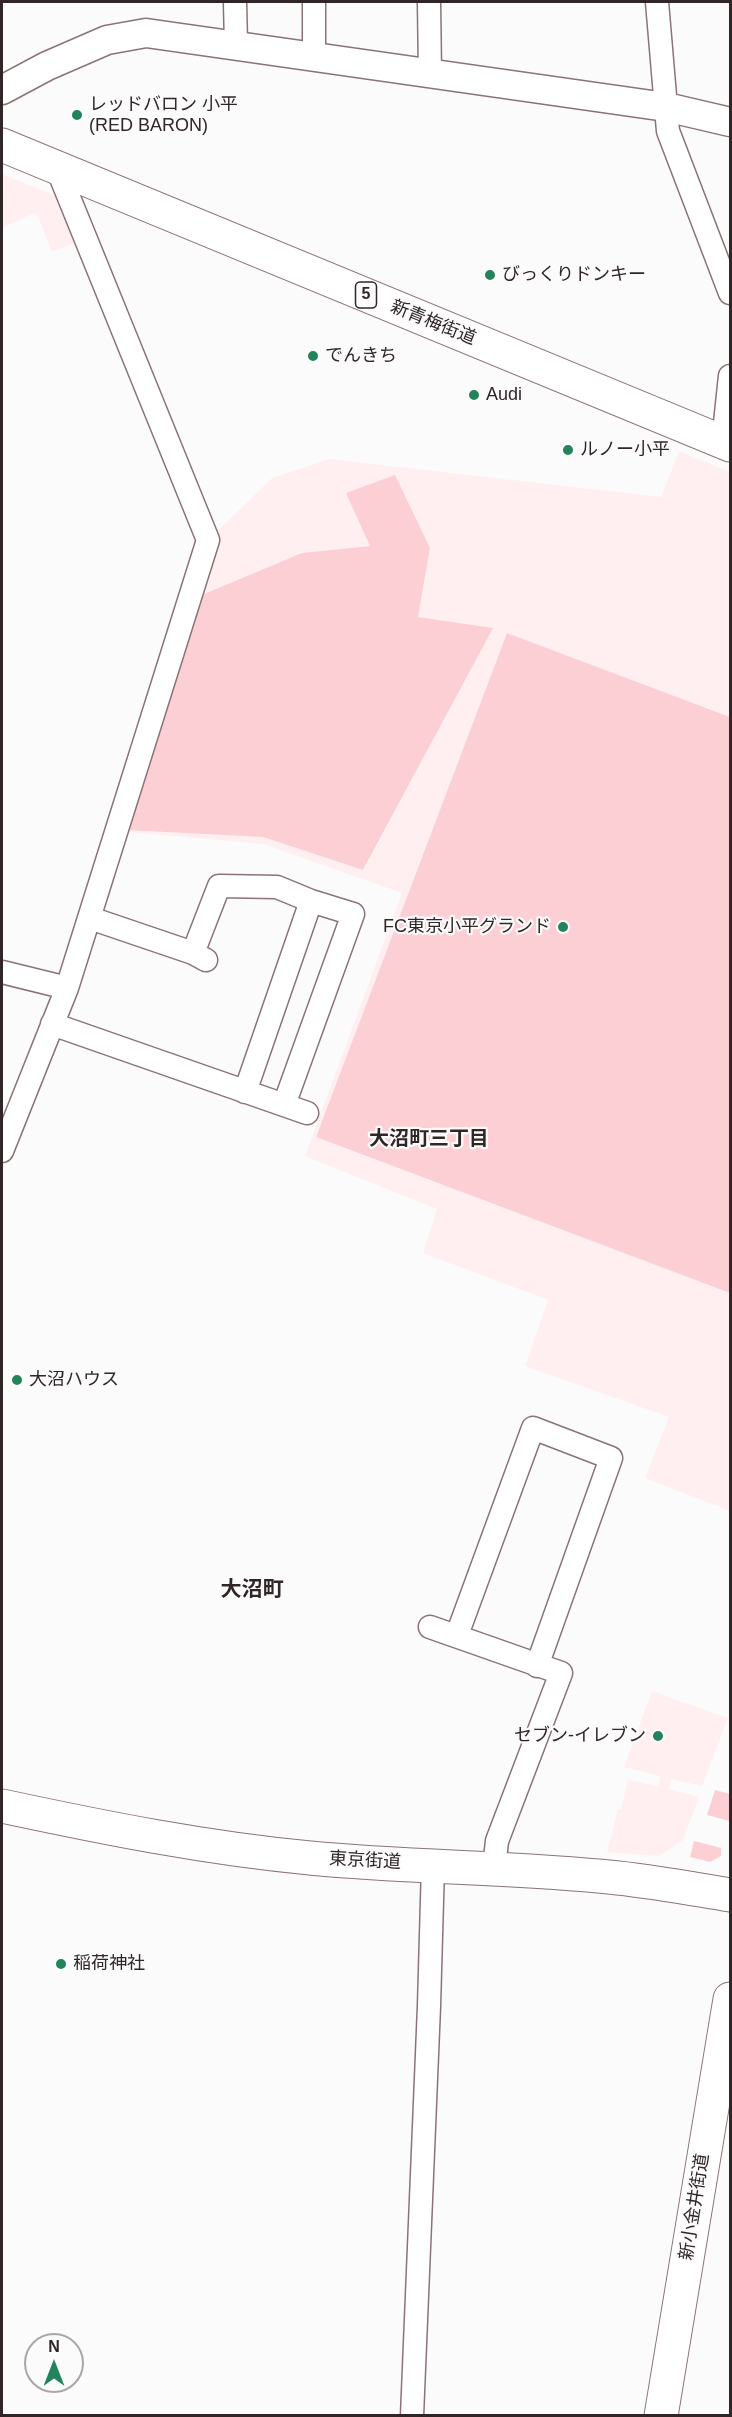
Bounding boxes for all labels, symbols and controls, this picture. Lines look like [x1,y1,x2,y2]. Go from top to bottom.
place label: レッドバロン 小平 (RED BARON) [89,94,238,136]
marker: レッドバロン 小平 (RED BARON) [70,108,84,122]
place label: びっくりドンキー [502,264,646,286]
marker: びっくりドンキー [483,268,497,282]
road number: 5 [356,282,376,308]
street label: 新青梅街道 [387,296,479,350]
place label: でんきち [325,345,397,367]
marker: でんきち [306,349,320,363]
place label: Audi [486,384,522,406]
marker: Audi [467,388,481,402]
place label: ルノー小平 [580,439,670,461]
marker: ルノー小平 [561,443,575,457]
place label: FC東京小平グランド [383,916,551,938]
marker: FC東京小平グランド [556,920,570,934]
district label: 大沼町三丁目 [369,1127,489,1151]
place label: 大沼ハウス [29,1369,119,1391]
marker: 大沼ハウス [10,1373,24,1387]
district label: 大沼町 [221,1577,283,1603]
place label: セブン-イレブン [514,1725,646,1747]
marker: セブン-イレブン [651,1729,665,1743]
street label: 東京街道 [328,1848,402,1874]
place label: 稲荷神社 [73,1953,145,1975]
marker: 稲荷神社 [54,1957,68,1971]
street label: 新小金井街道 [676,2152,714,2262]
north arrow [24,2333,84,2393]
text: N [48,2338,60,2355]

